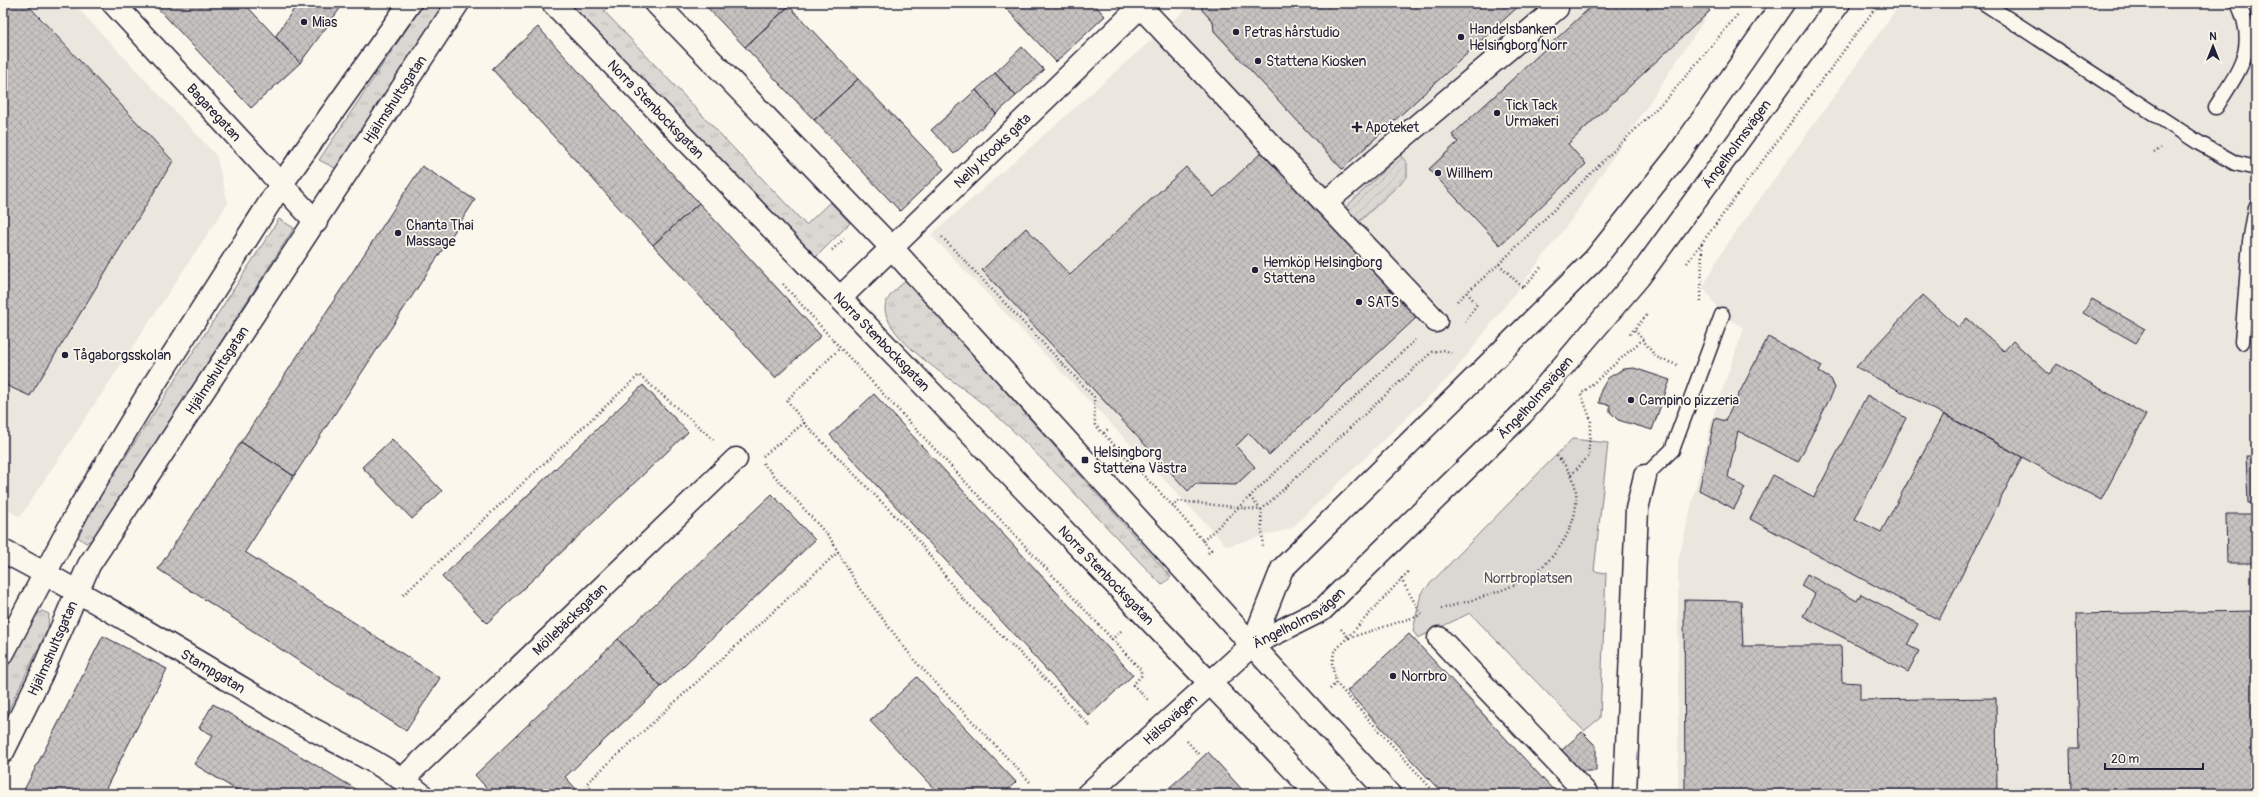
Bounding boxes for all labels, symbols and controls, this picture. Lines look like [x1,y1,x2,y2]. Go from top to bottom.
place label: Mias [312,14,338,31]
marker: Mias [299,17,309,27]
place label: Handelsbanken Helsingborg Norr [1469,21,1568,54]
place label: Petras hårstudio [1244,24,1340,41]
north arrow [2193,26,2233,66]
marker: Petras hårstudio [1231,27,1241,37]
text: N [2209,30,2217,43]
marker: Handelsbanken Helsingborg Norr [1456,32,1466,42]
street label: Hjälmshultsgatan [360,52,430,147]
place label: Stattena Kiosken [1266,53,1366,70]
street label: Norra Stenbocksgatan [604,56,708,163]
marker: Stattena Kiosken [1253,56,1263,66]
street label: Bagaregatan [183,80,245,145]
street label: Ängelholmsvägen [1699,96,1775,192]
place label: Tick Tack Urmakeri [1505,97,1559,130]
marker: Tick Tack Urmakeri [1492,108,1502,118]
street label: Nelly Krooks gata [950,110,1035,192]
place label: Apoteket [1365,119,1419,136]
marker: Apoteket [1352,122,1362,132]
place label: Willhem [1446,165,1493,182]
marker: Willhem [1433,168,1443,178]
place label: Chanta Thai Massage [406,217,474,250]
marker: Chanta Thai Massage [393,228,403,238]
place label: Hemköp Helsingborg Stattena [1263,254,1382,287]
marker: Hemköp Helsingborg Stattena [1250,265,1260,275]
street label: Norra Stenbocksgatan [830,289,933,395]
place label: SATS [1367,294,1399,311]
marker: SATS [1354,297,1364,307]
street label: Hjälmshultsgatan [182,323,253,418]
place label: Tågaborgsskolan [73,347,171,364]
marker: Tågaborgsskolan [60,350,70,360]
street label: Ängelholmsvägen [1494,353,1577,442]
place label: Campino pizzeria [1639,392,1739,409]
marker: Campino pizzeria [1626,395,1636,405]
place label: Helsingborg Stattena Västra [1093,444,1187,477]
marker: Helsingborg Stattena Västra [1080,455,1090,465]
street label: Norra Stenbocksgatan [1054,522,1158,629]
park label: Norrbroplatsen [1484,570,1572,587]
street label: Möllebäcksgatan [529,580,611,659]
street label: Ängelholmsvägen [1250,584,1349,652]
street label: Hjälmshultsgatan [24,598,81,699]
street label: Stampgatan [177,646,248,697]
place label: Norrbro [1401,668,1448,685]
marker: Norrbro [1388,671,1398,681]
street label: Hälsovägen [1140,691,1201,749]
scale bar [2105,745,2203,771]
text: 20 m [2111,752,2140,767]

